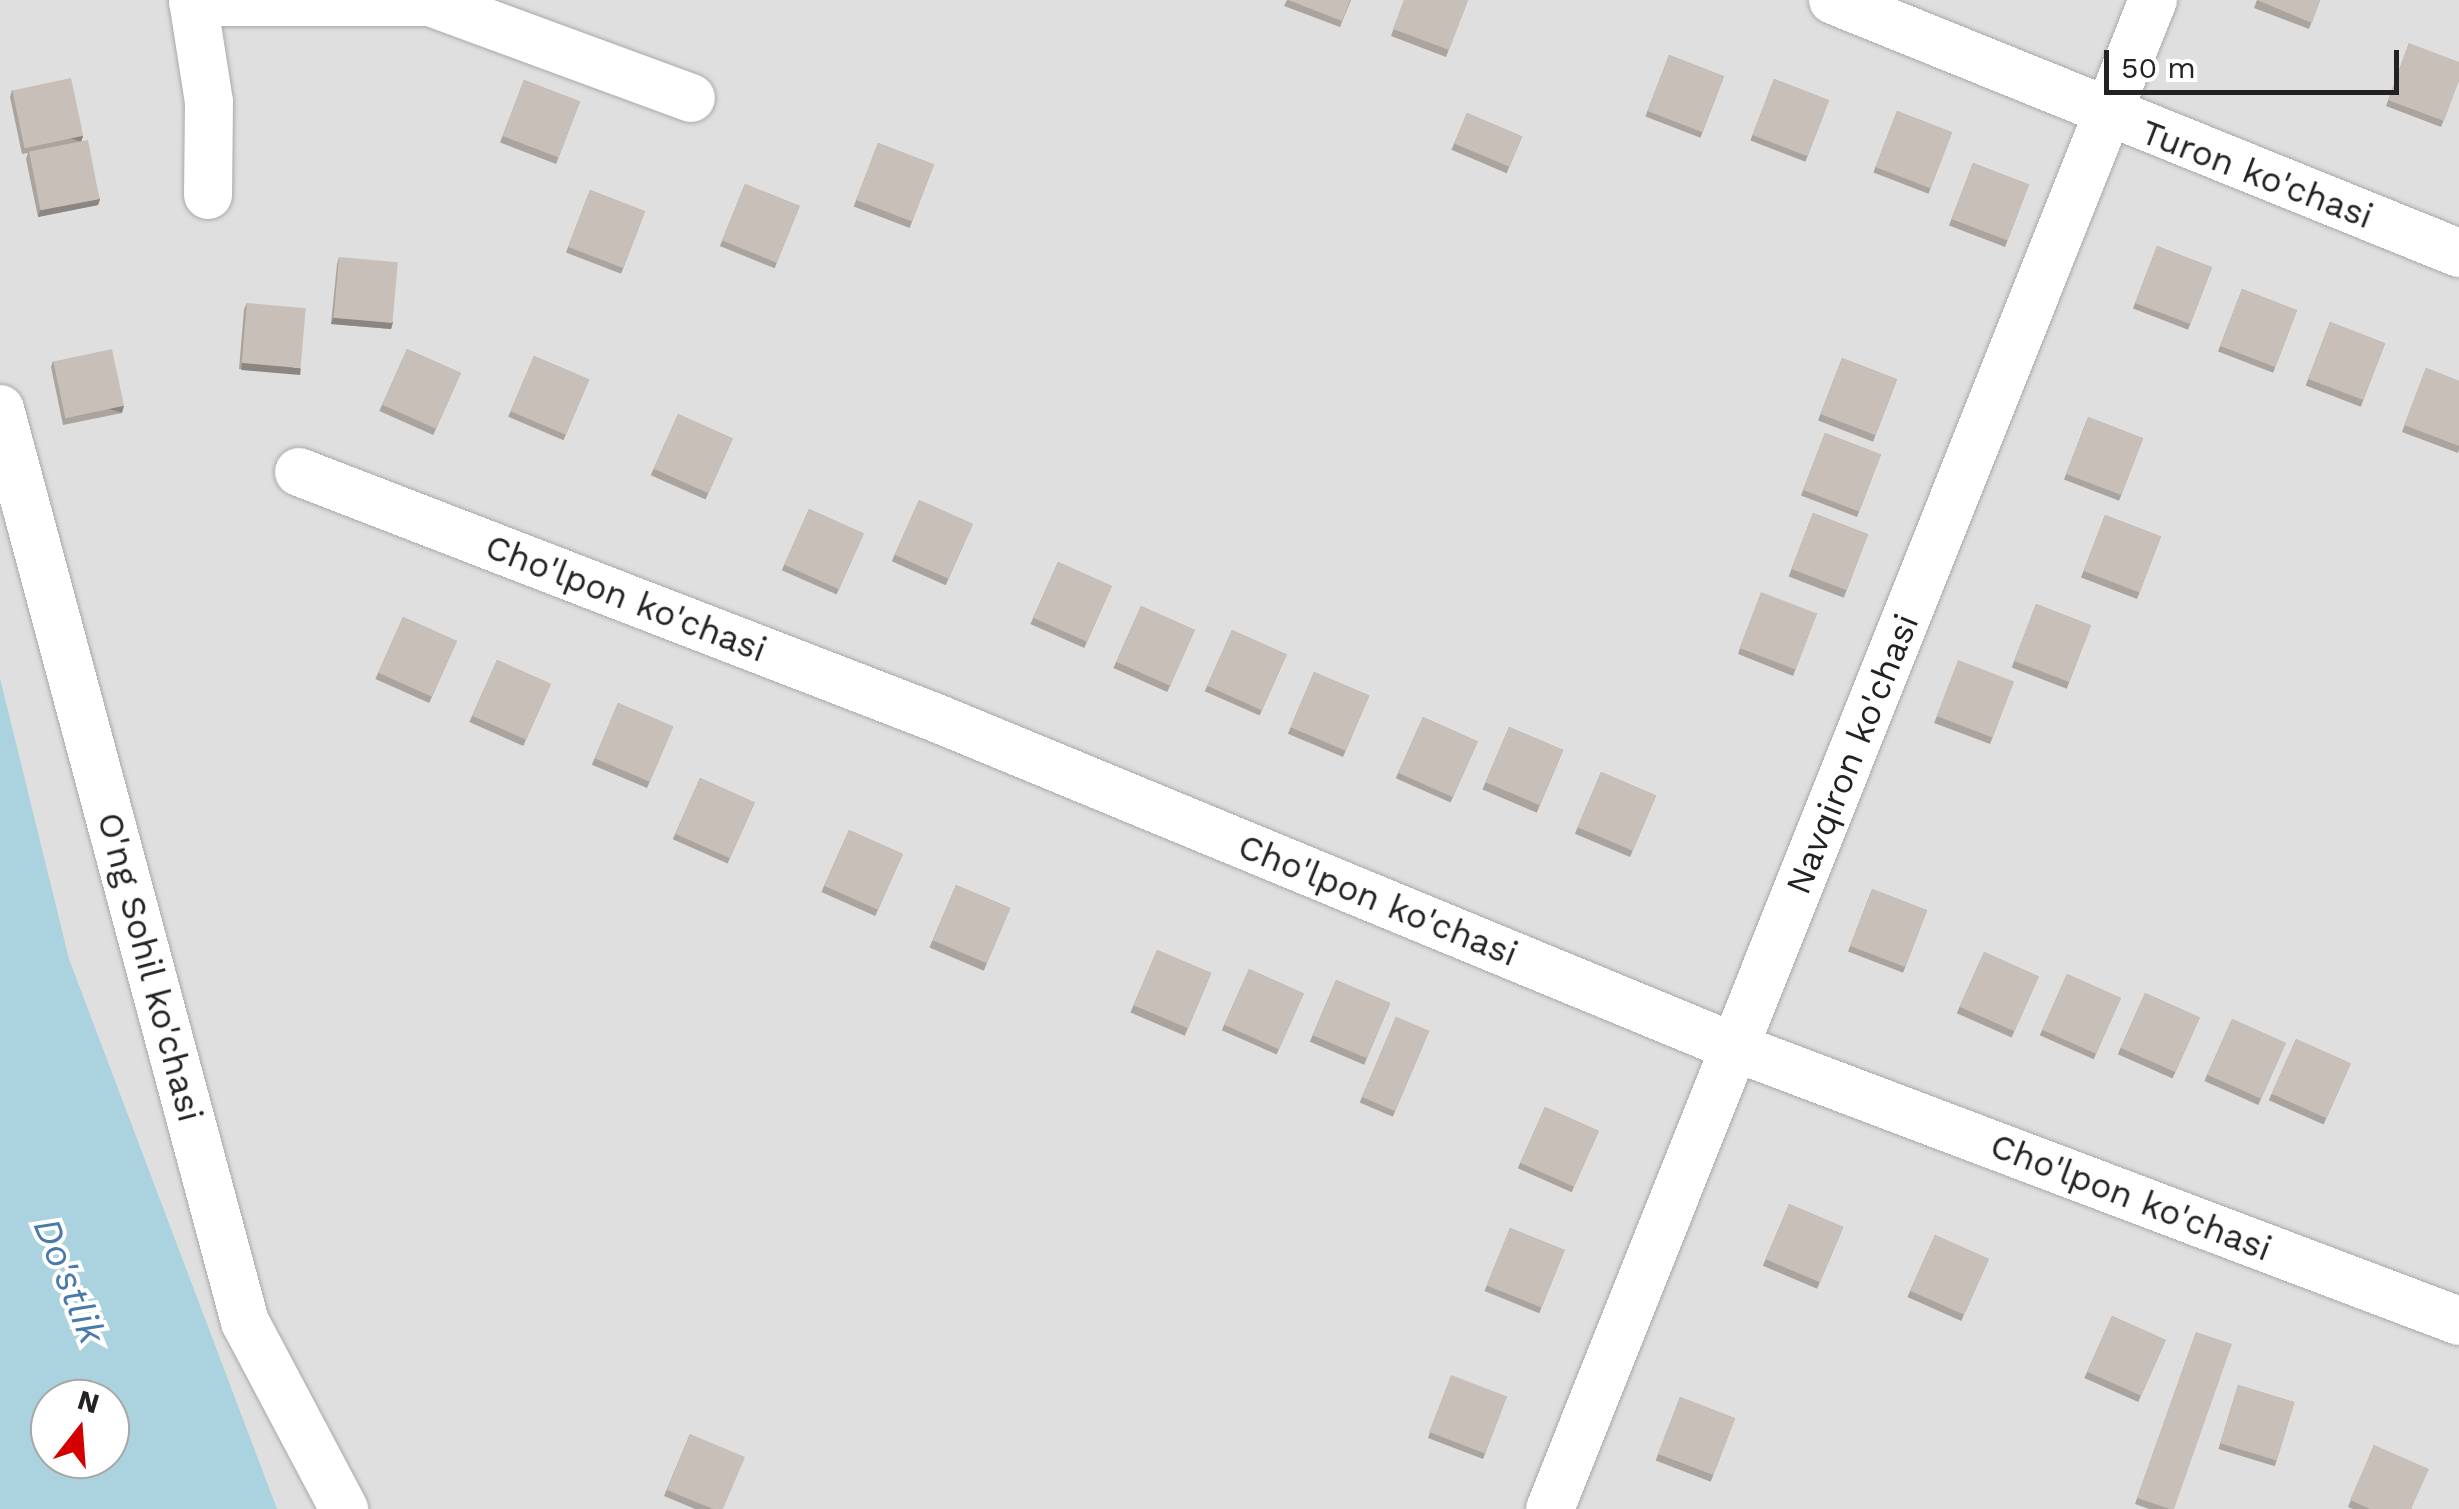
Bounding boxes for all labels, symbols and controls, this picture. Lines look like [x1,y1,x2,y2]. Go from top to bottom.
scale bar [2109,30,2404,92]
text: 50 m [2121,50,2196,85]
street label: Turon ko'chasi [2135,111,2379,237]
street label: Cho'lpon ko'chasi [480,525,772,671]
street label: Navqiron ko'chasi [1777,608,1927,900]
street label: O'ng Sohil ko'chasi [88,807,212,1127]
street label: Cho'lpon ko'chasi [1232,825,1524,975]
street label: Cho'lpon ko'chasi [1985,1124,2277,1270]
water label: Do'stlik [23,1211,115,1351]
north arrow [30,1379,130,1479]
text: N [74,1383,103,1421]

